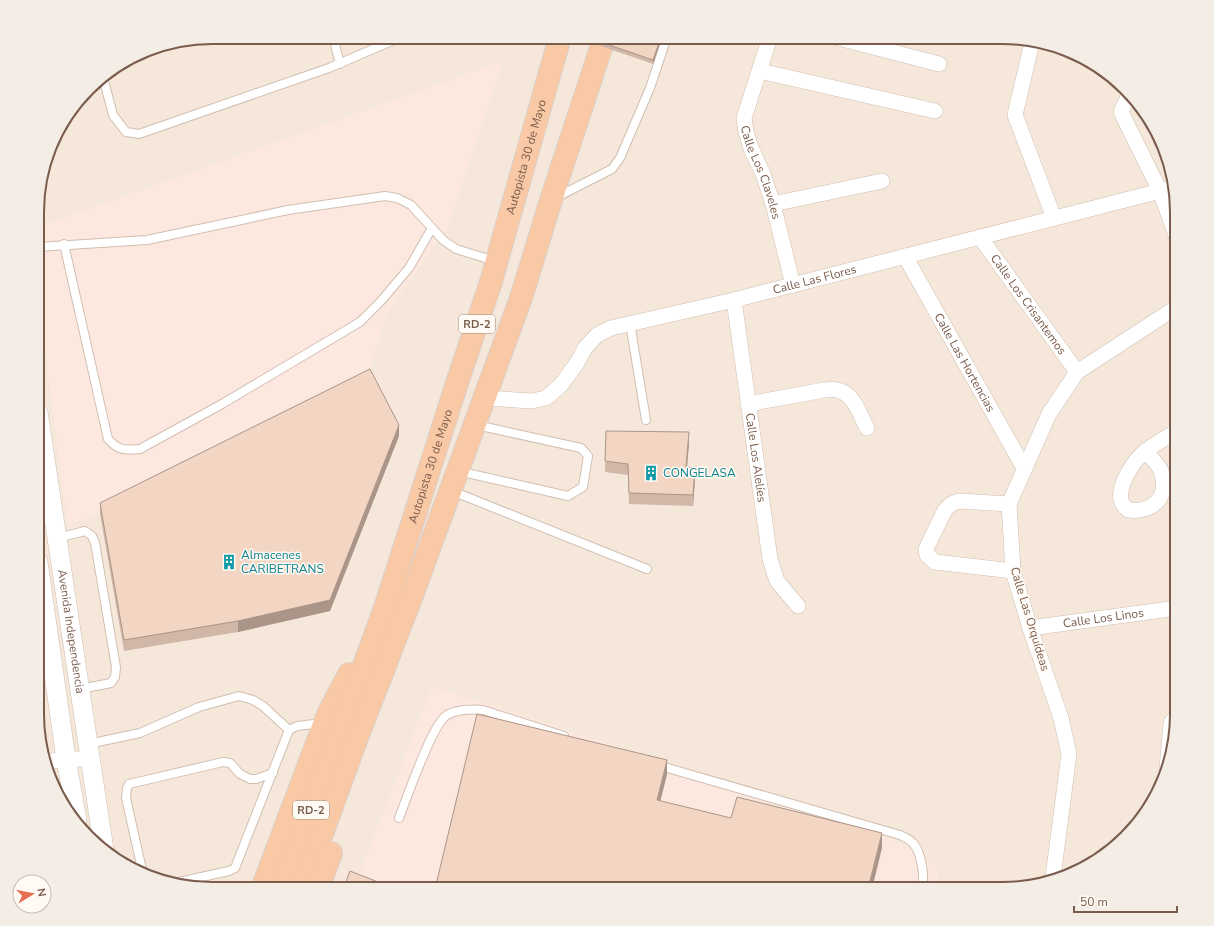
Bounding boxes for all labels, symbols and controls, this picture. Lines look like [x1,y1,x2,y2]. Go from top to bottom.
street label: Autopista 30 de Mayo [502,97,550,216]
street label: Calle Los Claveles [737,124,784,221]
street label: Calle Los Crisantemos [987,251,1070,358]
street label: Calle Las Flores [771,261,858,298]
street label: Calle Las Hortencias [931,310,999,415]
road number: RD-2 [459,315,495,333]
street label: Autopista 30 de Mayo [405,407,456,525]
street label: Calle Los Alelíes [742,412,770,503]
building icon: CONGELASA [642,464,660,482]
place label: CONGELASA [663,465,736,481]
place label: Almacenes CARIBETRANS [241,547,324,577]
building icon: Almacenes CARIBETRANS [220,553,238,571]
street label: Calle Las Orquídeas [1007,565,1053,673]
street label: Avenida Independencia [54,568,88,695]
street label: Calle Los Linos [1062,605,1145,631]
road number: RD-2 [293,801,329,819]
north arrow [12,874,52,914]
text: N [33,887,49,898]
scale bar [1074,888,1177,914]
text: 50 m [1080,894,1108,910]

